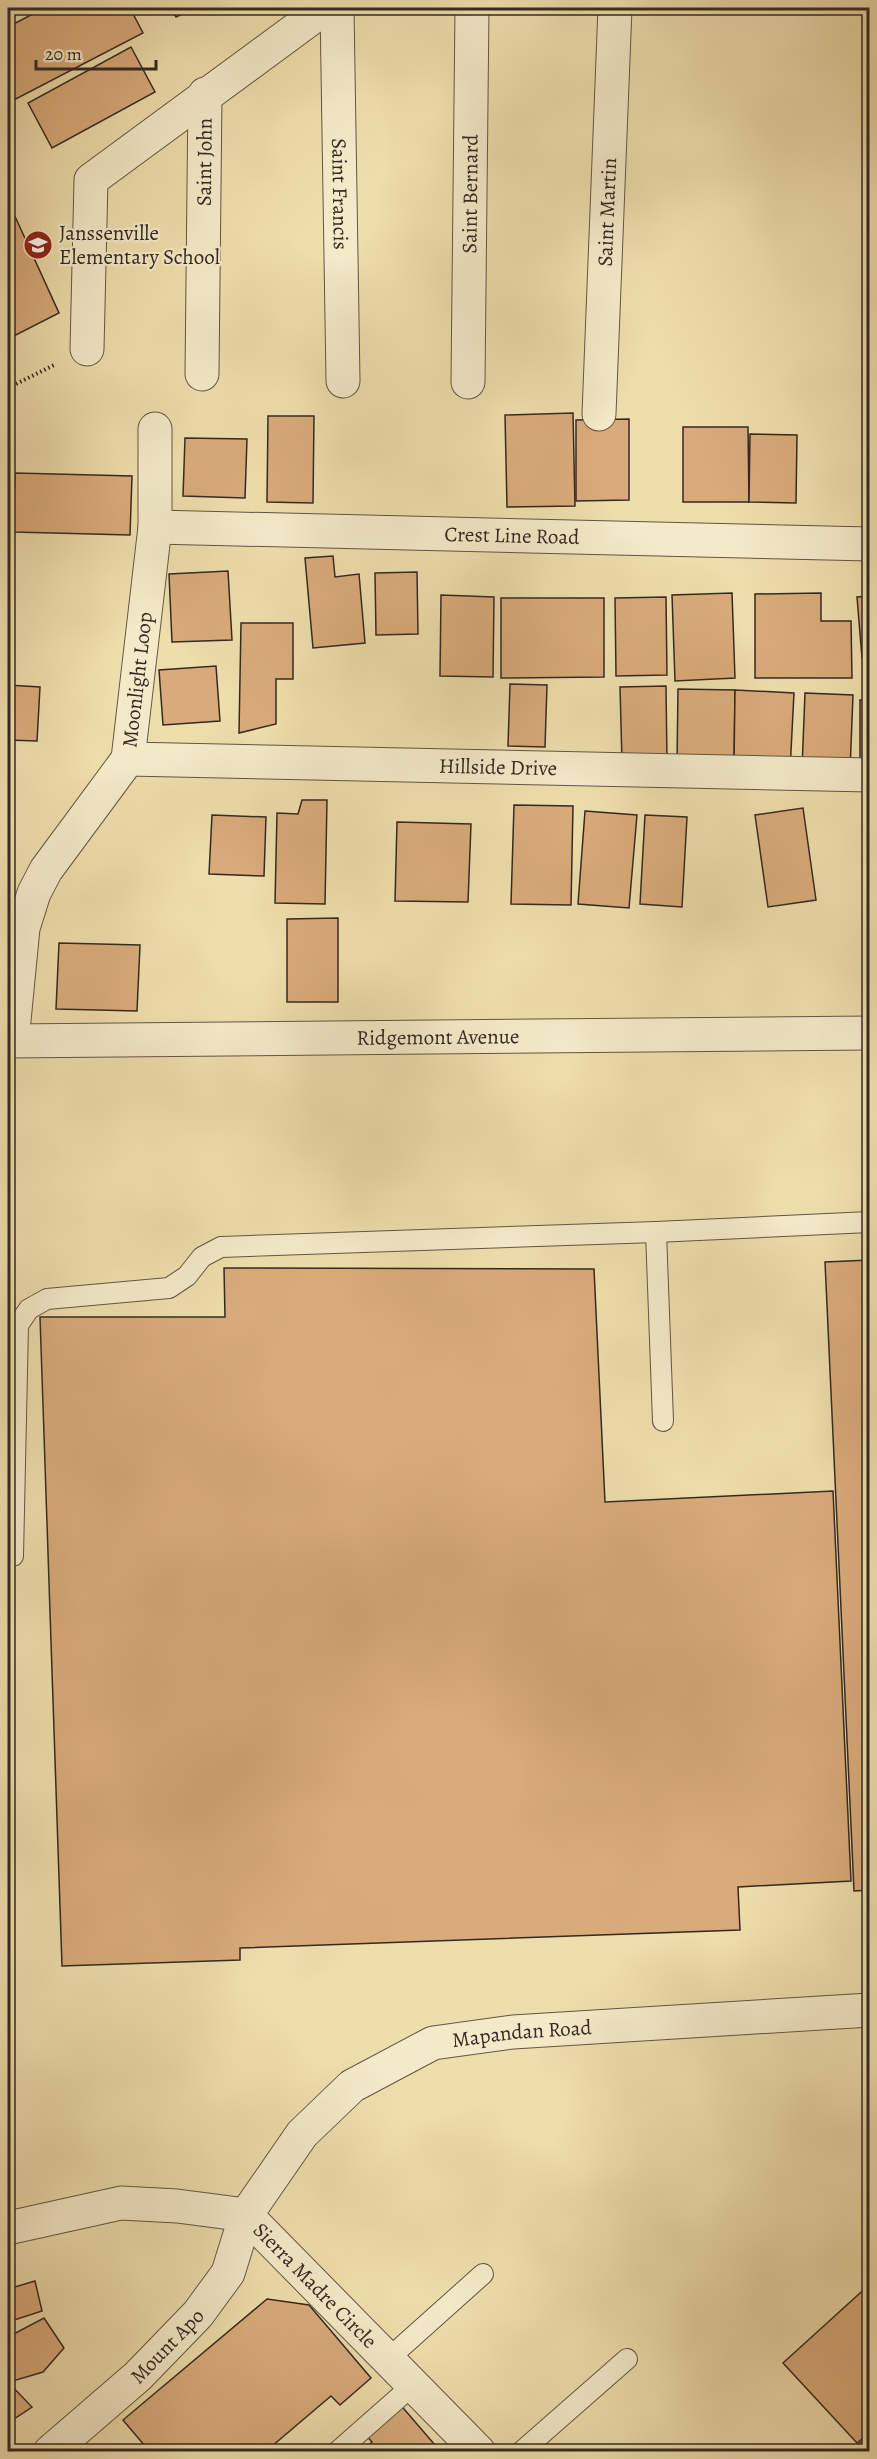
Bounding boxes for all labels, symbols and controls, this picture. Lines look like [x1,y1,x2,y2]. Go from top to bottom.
scale bar [36,33,156,71]
text: 20 m [45,42,82,66]
street label: Saint John [190,118,219,206]
street label: Saint Bernard [455,133,485,254]
street label: Saint Francis [325,138,355,250]
street label: Saint Martin [591,157,623,267]
place label: Janssenville Elementary School [59,219,220,271]
school or university icon: Janssenville Elementary School [22,229,54,261]
street label: Crest Line Road [444,520,580,551]
street label: Moonlight Loop [115,610,159,749]
street label: Hillside Drive [438,752,557,782]
street label: Ridgemont Avenue [356,1022,520,1052]
street label: Mapandan Road [450,2013,593,2054]
street label: Sierra Madre Circle [247,2216,383,2354]
street label: Mount Apo [124,2302,210,2390]

